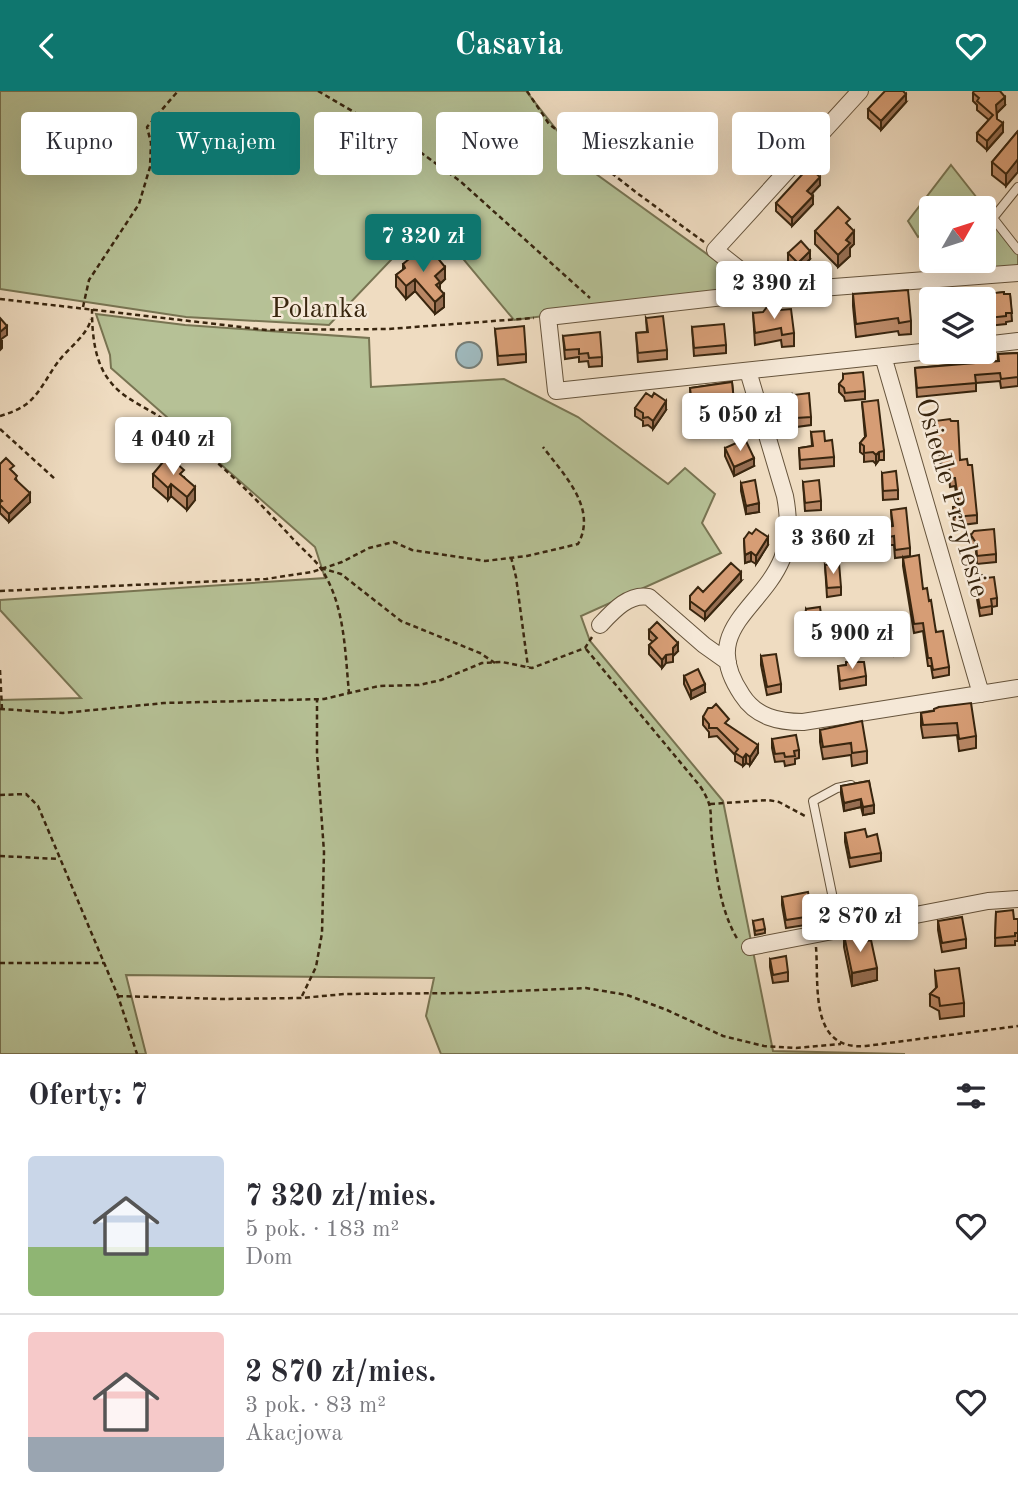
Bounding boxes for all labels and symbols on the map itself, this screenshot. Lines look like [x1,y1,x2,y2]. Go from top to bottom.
north arrow [919,196,996,273]
pin: 7 320 zł [351,215,495,274]
pin: 2 390 zł [702,261,846,321]
street label: Polanka [271,296,367,324]
pin: 5 050 zł [668,393,812,453]
street label: Osiedle Przylesie [909,395,993,601]
pin: 4 040 zł [101,417,245,477]
pin: 3 360 zł [761,517,905,576]
pin: 5 900 zł [780,611,924,671]
pin: 2 870 zł [788,895,932,954]

